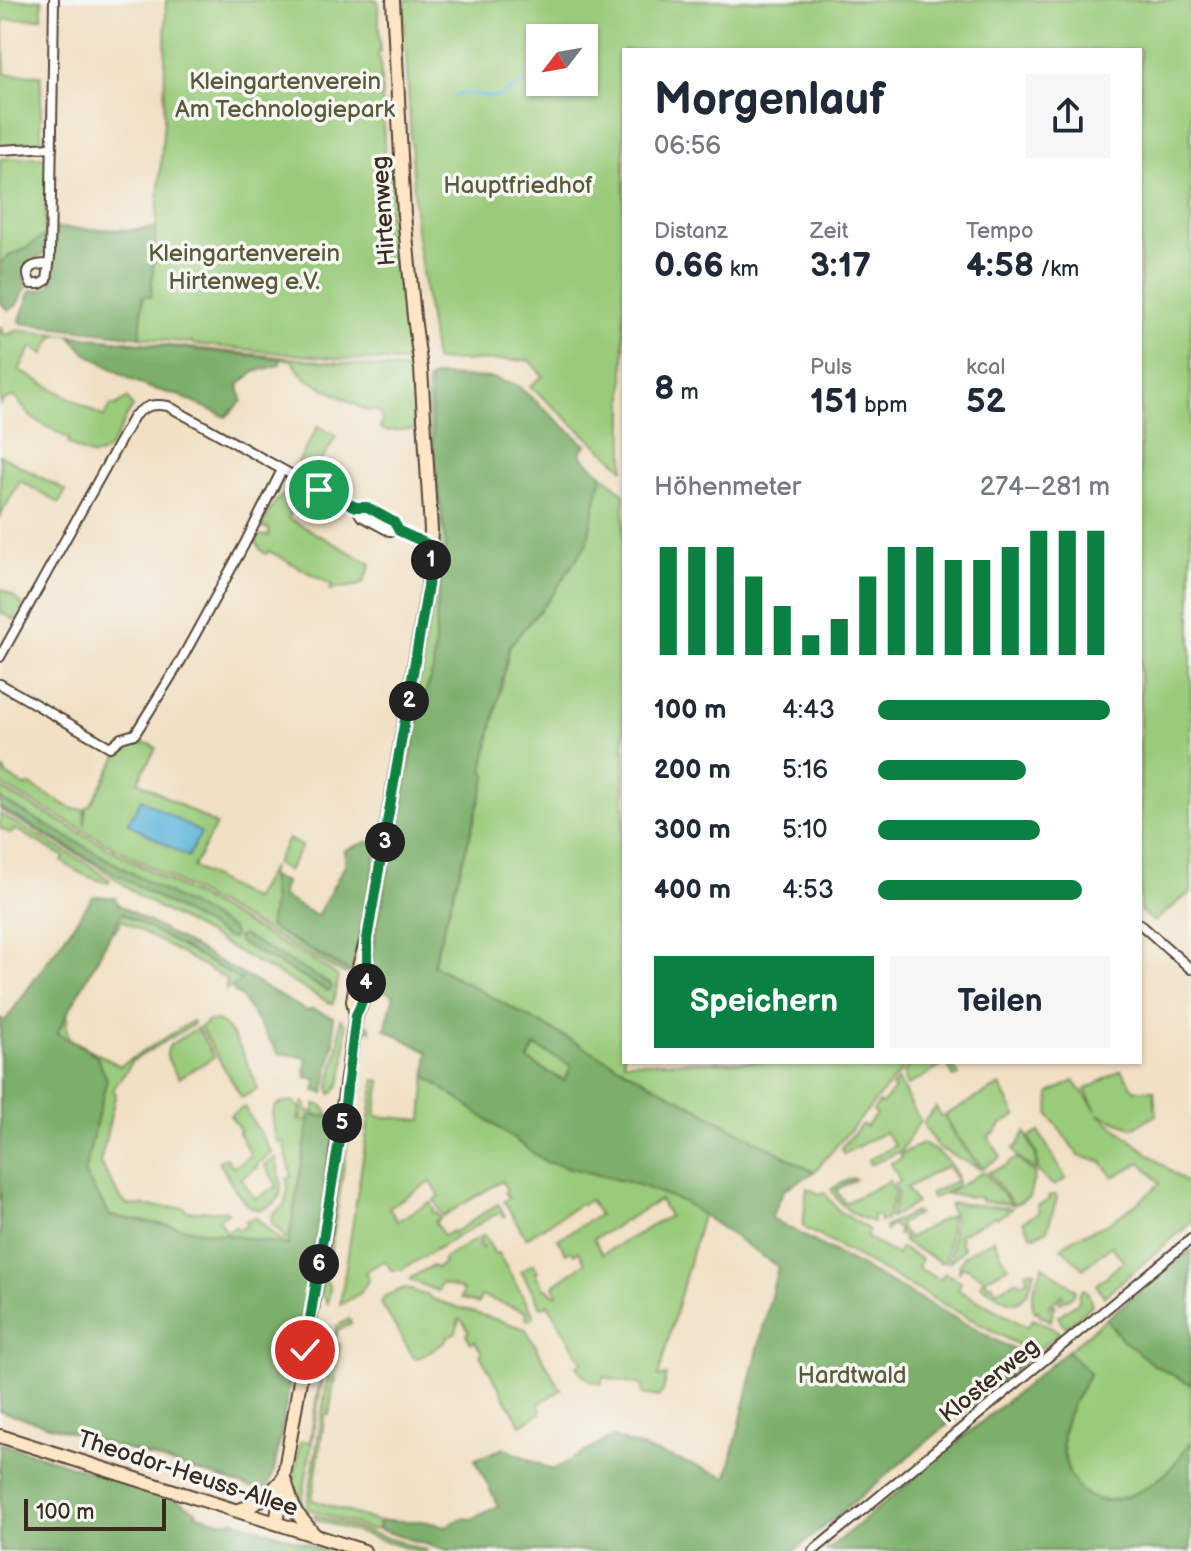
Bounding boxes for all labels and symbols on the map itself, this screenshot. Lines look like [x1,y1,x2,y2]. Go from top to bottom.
north arrow [526,24,598,96]
park label: Kleingartenverein Am Technologiepark [175,67,395,124]
street label: Hirtenweg [365,155,402,267]
park label: Hauptfriedhof [443,171,593,200]
park label: Kleingartenverein Hirtenweg e.V. [148,239,340,296]
pin [285,456,353,524]
pin: 1 [411,540,451,580]
pin: 2 [389,681,429,721]
pin: 3 [365,822,405,862]
pin: 4 [346,963,386,1003]
pin: 5 [322,1103,362,1143]
pin: 6 [299,1244,339,1284]
pin [271,1316,339,1384]
street label: Klosterweg [934,1331,1045,1429]
park label: Hardtwald [798,1361,906,1390]
street label: Theodor-Heuss-Allee [74,1424,302,1523]
scale bar [24,1495,166,1531]

